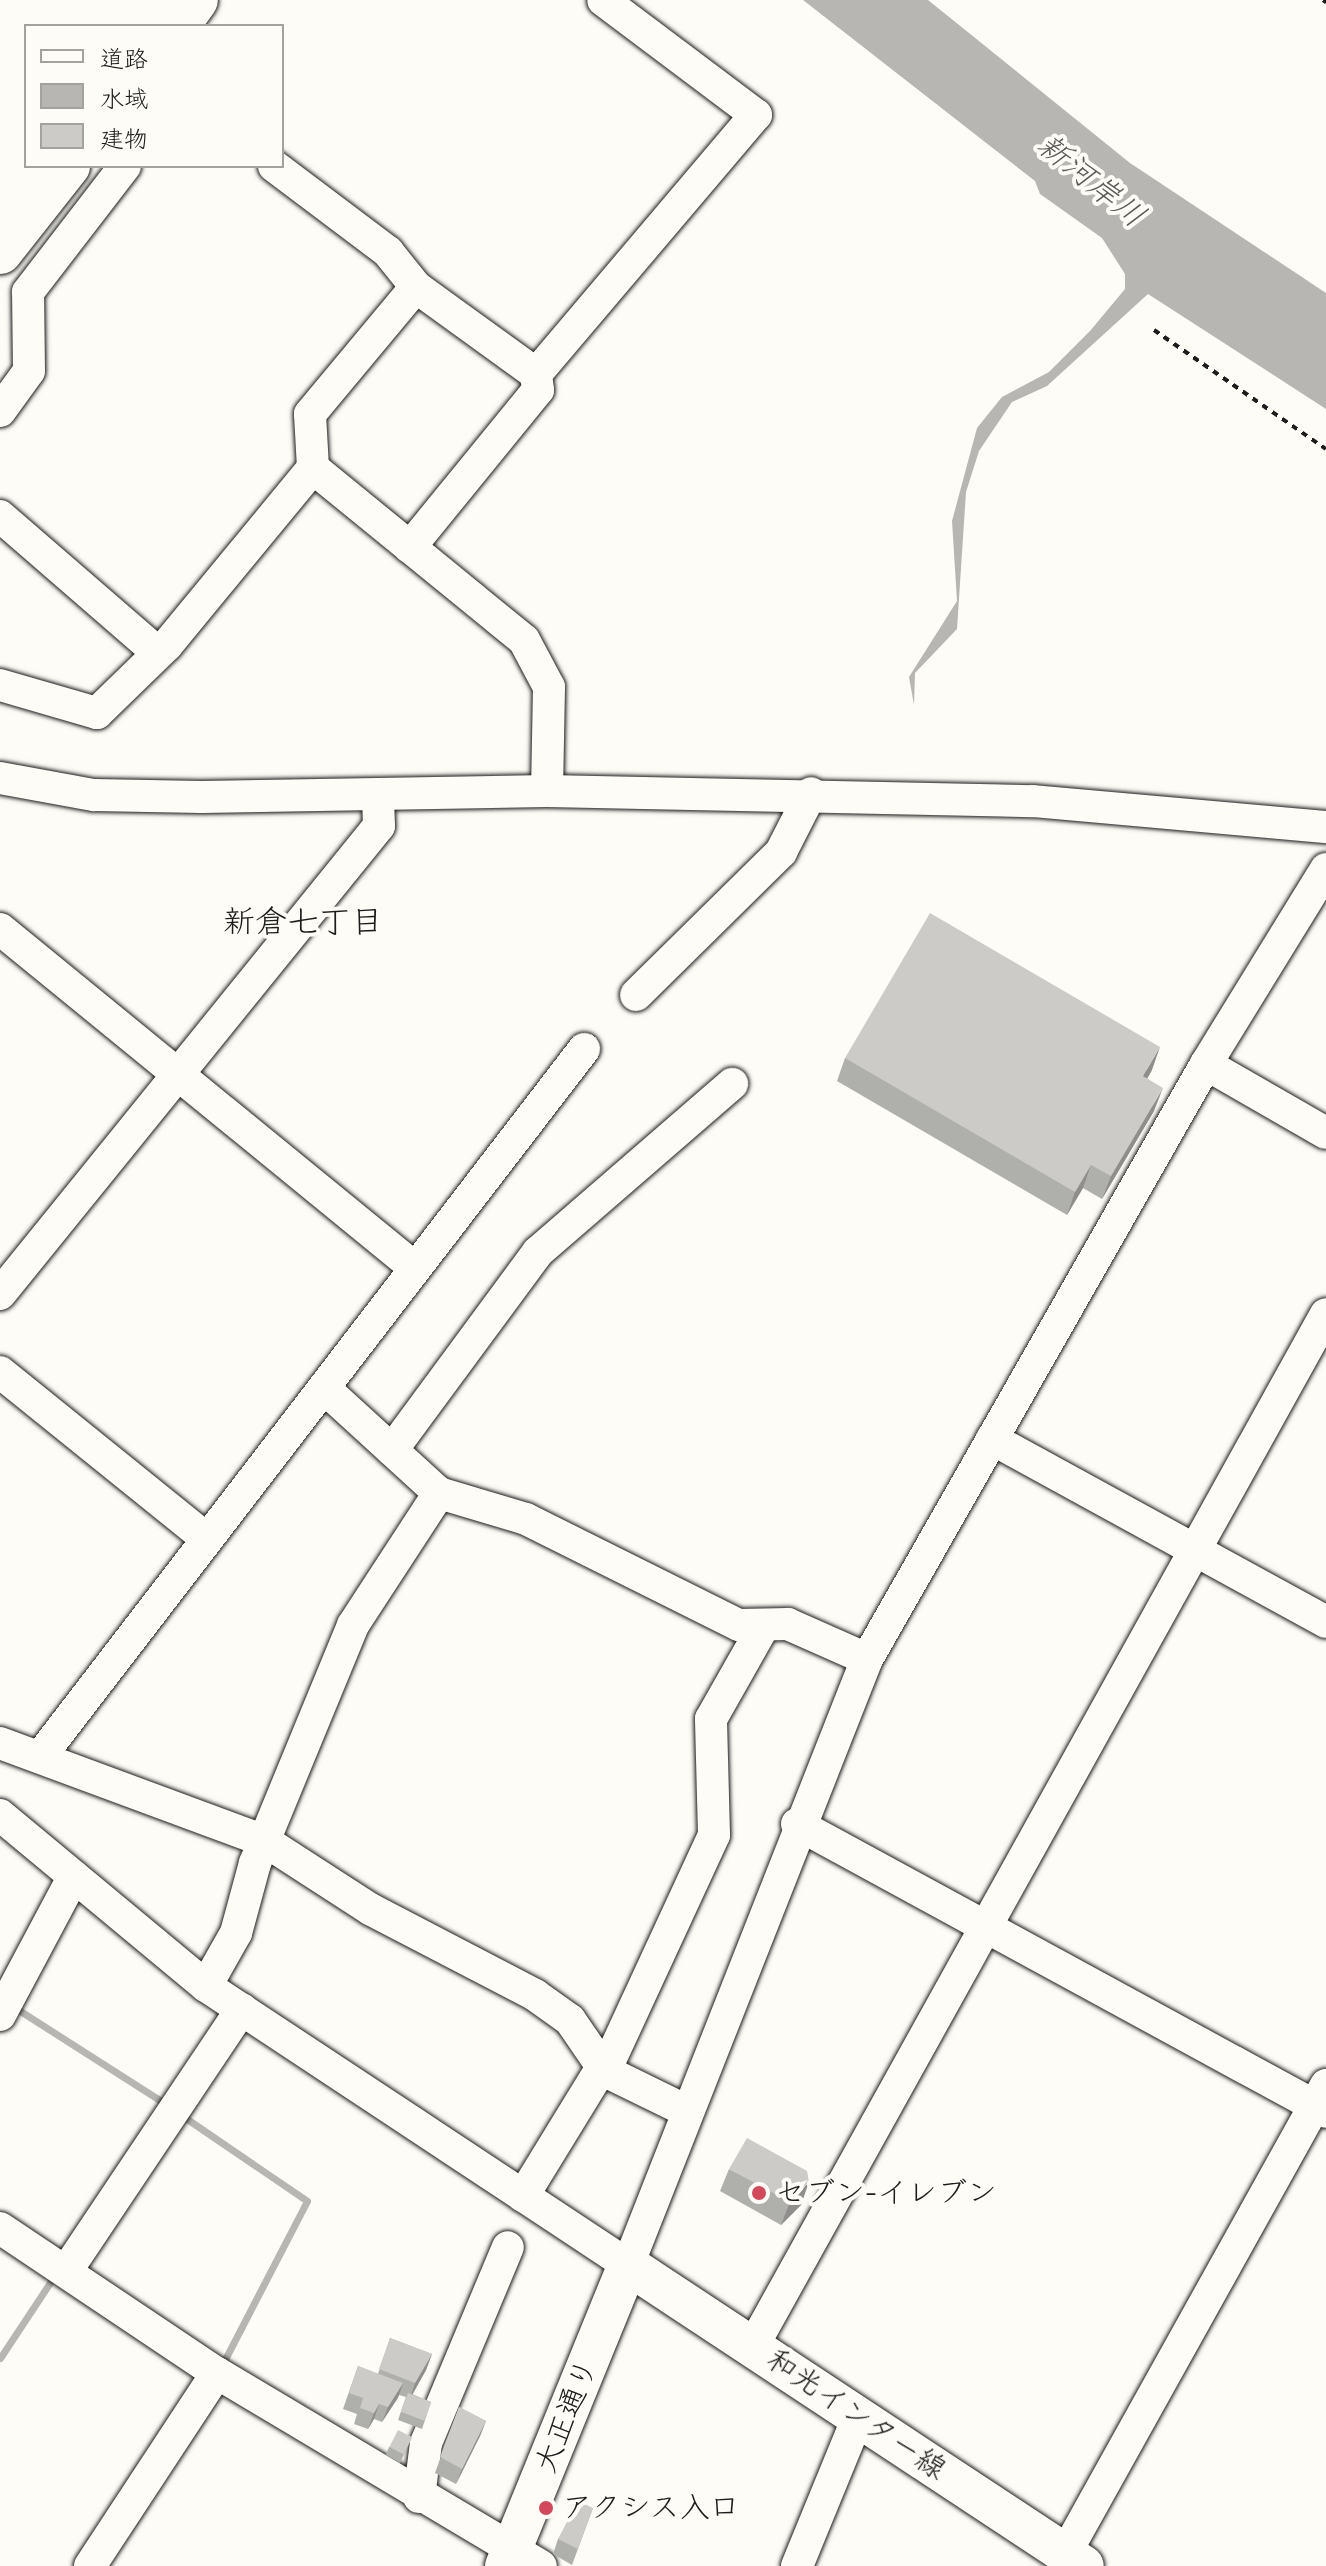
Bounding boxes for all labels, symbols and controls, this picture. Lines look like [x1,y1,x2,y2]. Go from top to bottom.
legend [24,24,284,168]
text: 道路 [100,45,148,73]
text: 水域 [100,85,148,113]
text: 建物 [100,125,148,153]
water label: 新河岸川 [1029,126,1153,236]
district label: 新倉七丁目 [223,903,383,941]
place label: セブン-イレブン [775,2175,997,2211]
marker: セブン-イレブン [750,2184,768,2202]
street label: 和光インター線 [759,2341,953,2489]
street label: 大正通り [528,2354,606,2478]
place label: アクシス入口 [562,2490,742,2526]
marker: アクシス入口 [537,2499,555,2517]

